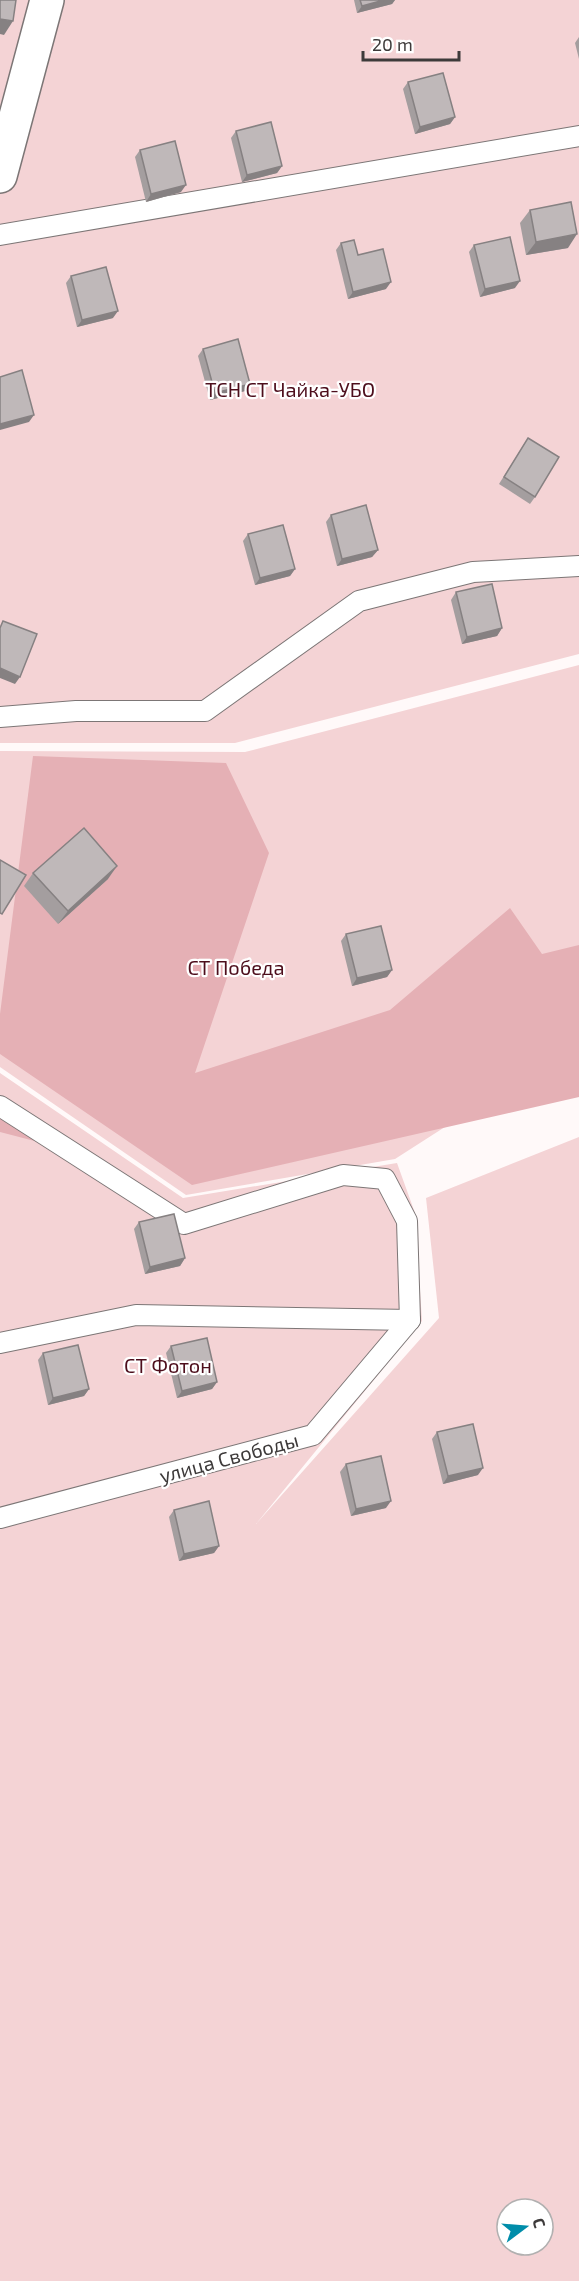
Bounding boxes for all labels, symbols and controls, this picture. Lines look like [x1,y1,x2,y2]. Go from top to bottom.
scale bar [363,24,459,62]
text: 20 m [372,33,413,55]
park label: ТСН СТ Чайка-УБО [205,377,375,401]
park label: СТ Победа [187,955,285,979]
park label: СТ Фотон [124,1353,212,1377]
street label: улица Свободы [157,1427,301,1488]
north arrow [495,2197,555,2257]
text: С [529,2216,550,2230]

